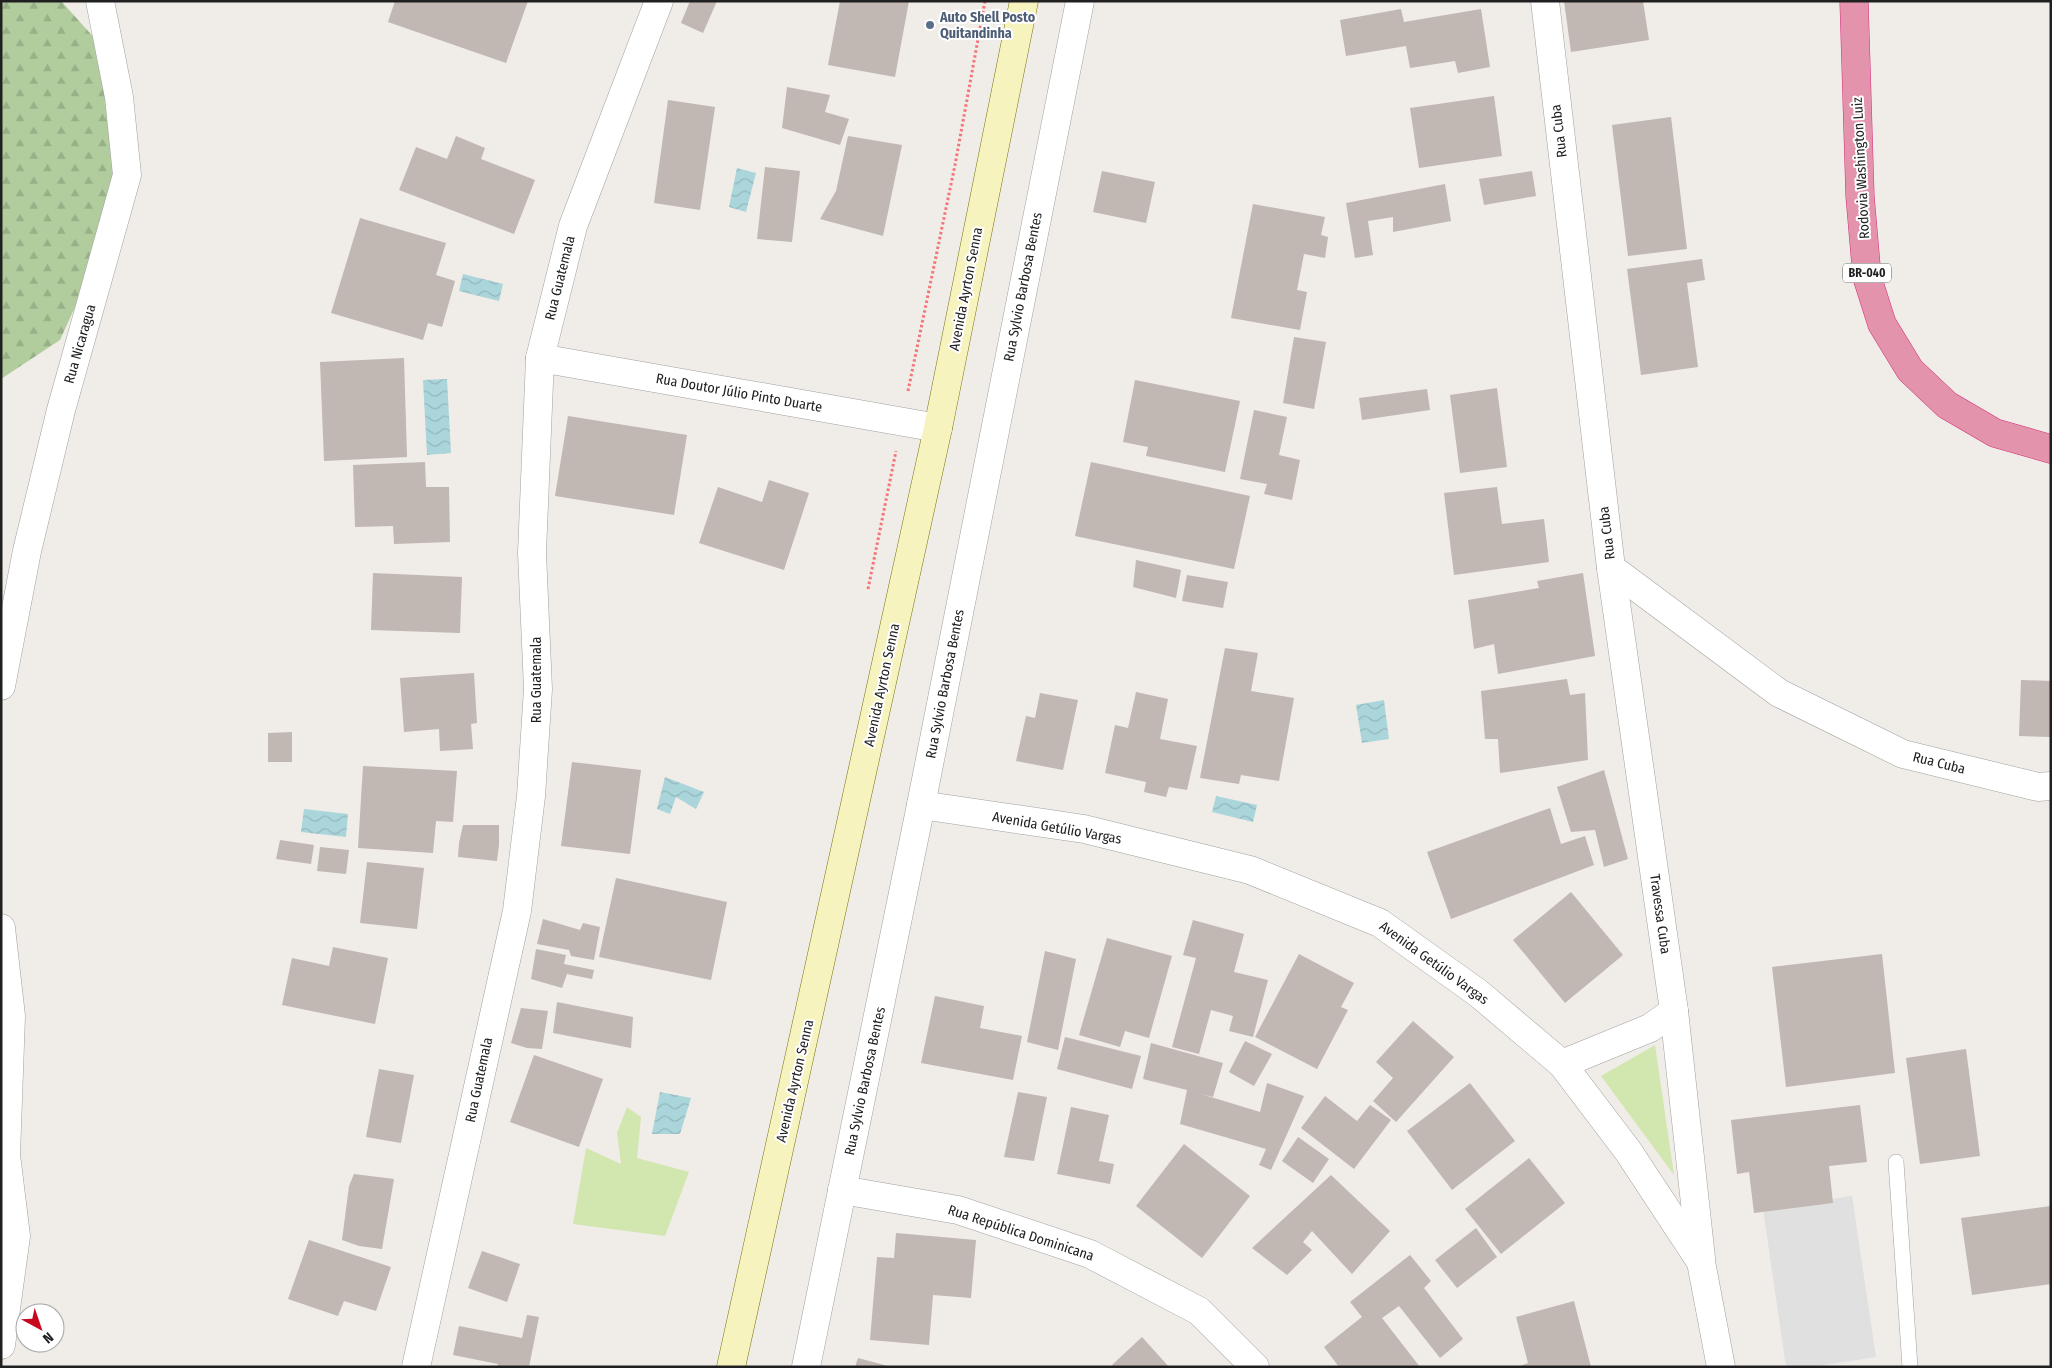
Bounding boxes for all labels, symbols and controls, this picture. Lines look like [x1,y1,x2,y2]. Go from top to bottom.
place label: Auto Shell Posto Quitandinha [939,9,1036,42]
marker: Auto Shell Posto Quitandinha [924,19,936,31]
street label: Rodovia Washington Luiz [1849,96,1873,239]
street label: Rua Cuba [1547,103,1571,159]
street label: Rua Sylvio Barbosa Bentes [1000,211,1046,363]
street label: Avenida Ayrton Senna [946,226,986,352]
street label: Rua Guatemala [541,234,579,322]
road number: BR-040 [1843,264,1891,282]
street label: Rua Nicaragua [61,302,99,386]
street label: Rua Doutor Júlio Pinto Duarte [655,370,824,416]
street label: Rua Cuba [1595,505,1619,561]
street label: Rua Sylvio Barbosa Bentes [922,608,968,760]
street label: Avenida Ayrton Senna [861,622,903,748]
street label: Rua Guatemala [528,637,545,723]
street label: Rua Cuba [1911,748,1967,778]
street label: Avenida Getúlio Vargas [991,808,1123,848]
street label: Travessa Cuba [1646,873,1674,955]
street label: Avenida Getúlio Vargas [1376,918,1492,1008]
street label: Rua Sylvio Barbosa Bentes [841,1005,889,1157]
street label: Avenida Ayrton Senna [773,1018,817,1144]
street label: Rua Guatemala [462,1036,496,1124]
street label: Rua República Dominicana [946,1201,1096,1265]
north arrow [15,1303,65,1353]
text: N [39,1328,57,1347]

